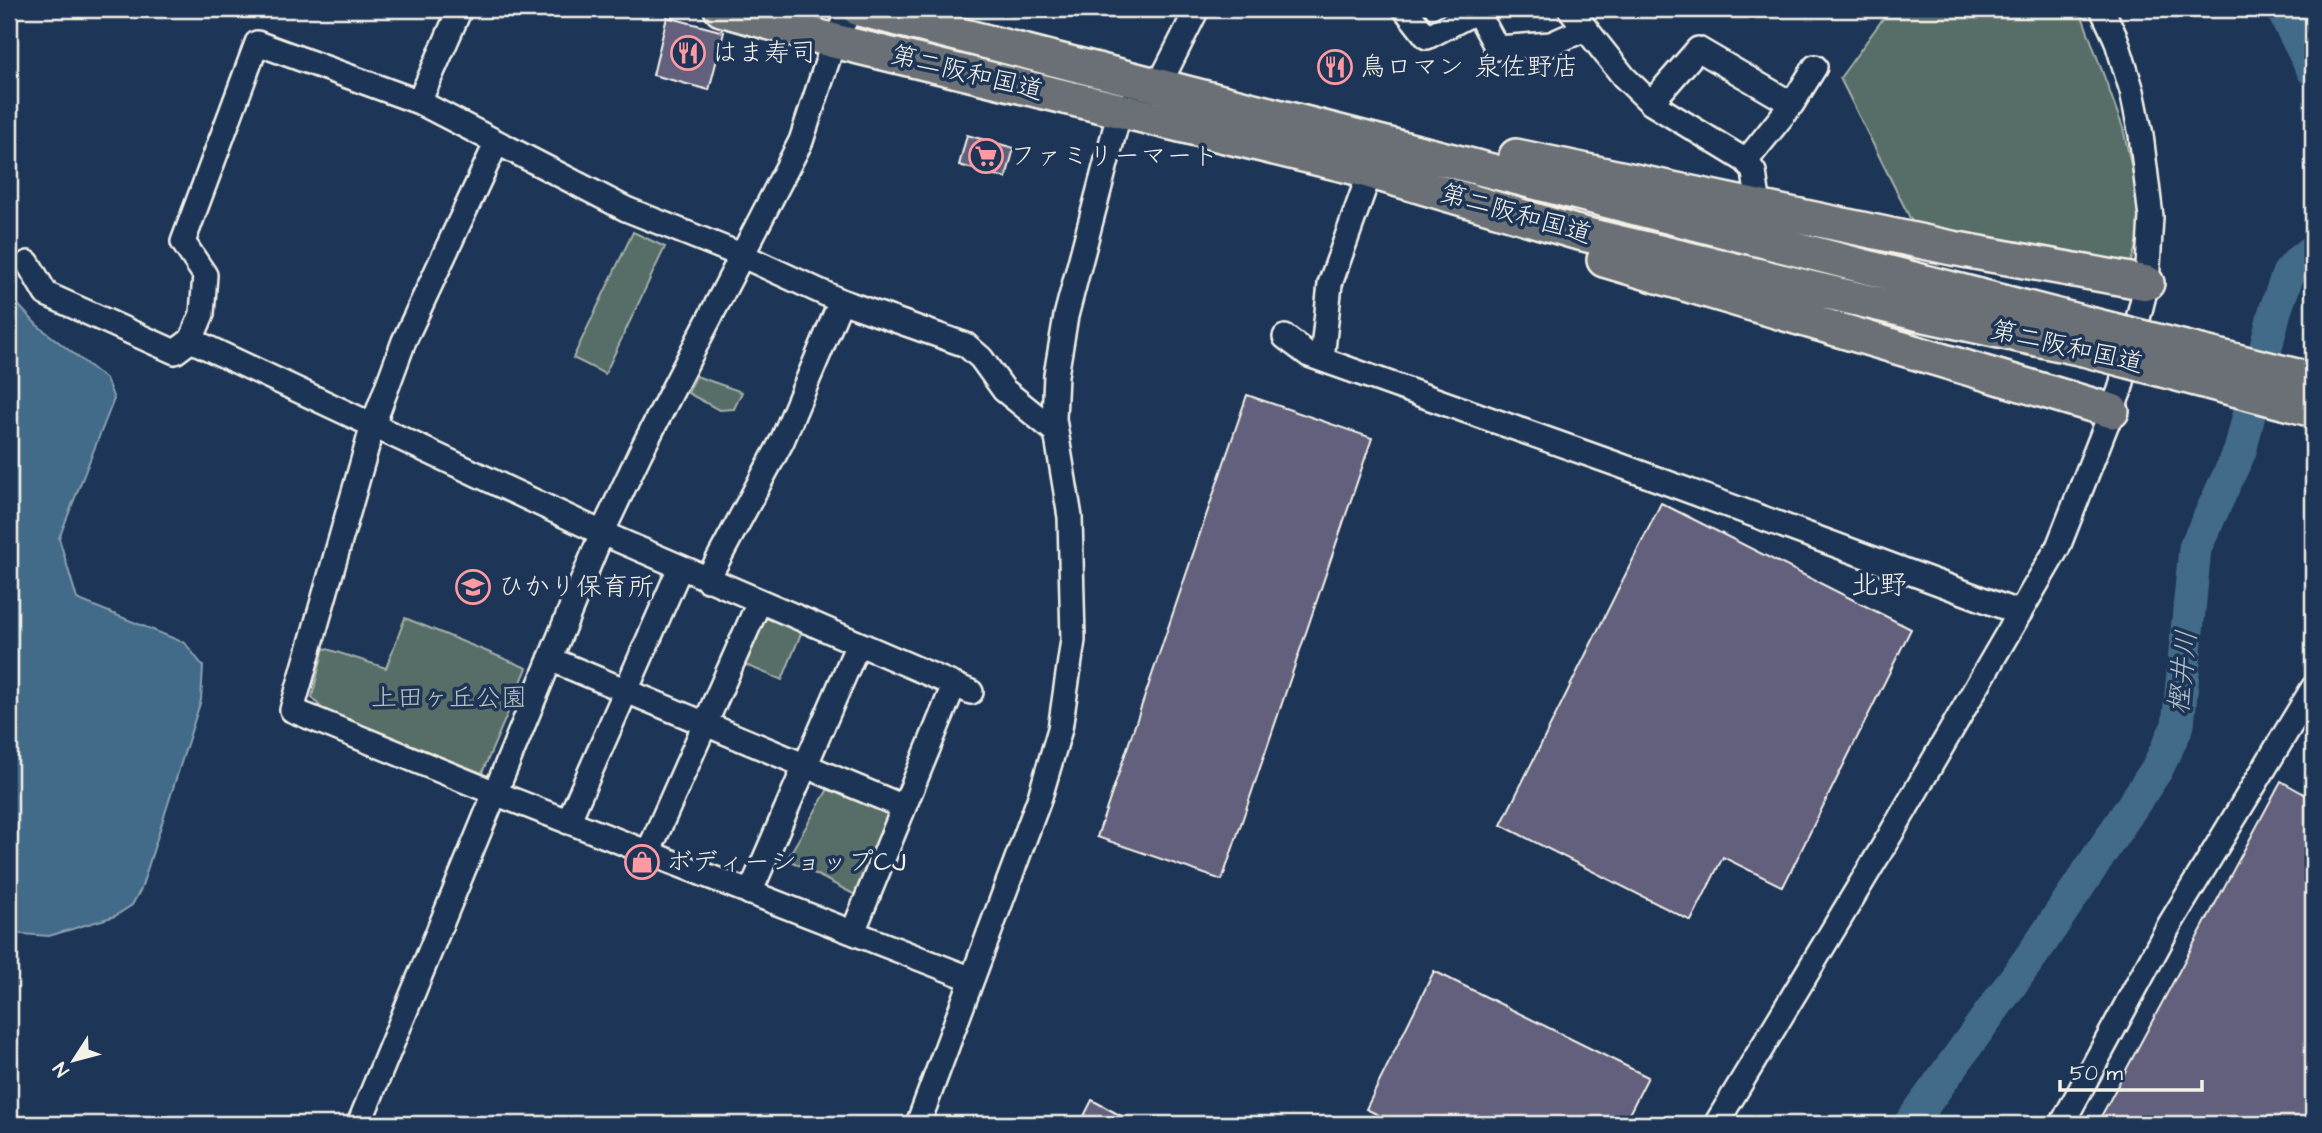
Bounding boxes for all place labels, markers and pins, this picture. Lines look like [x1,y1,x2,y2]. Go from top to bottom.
restaurant icon: はま寿司 [669,34,707,72]
place label: はま寿司 [712,35,816,71]
restaurant icon: 鳥ロマン 泉佐野店 [1316,48,1354,86]
place label: 鳥ロマン 泉佐野店 [1360,49,1578,85]
supermarket icon: ファミリーマート [967,137,1005,175]
place label: ファミリーマート [1010,138,1219,174]
school or university icon: ひかり保育所 [454,568,492,606]
place label: ひかり保育所 [498,569,654,605]
shop icon: ボディーショップCJ [623,843,661,881]
place label: ボディーショップCJ [666,844,906,880]

